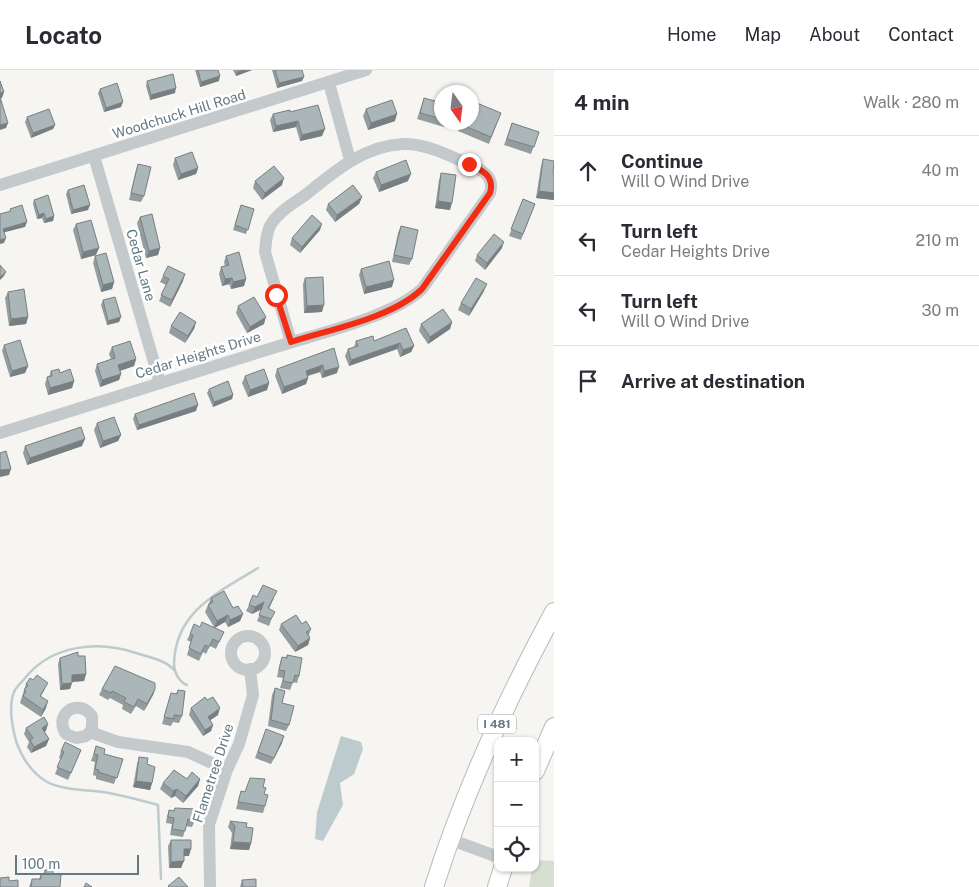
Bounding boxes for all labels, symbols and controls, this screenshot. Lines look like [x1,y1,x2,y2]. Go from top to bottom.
text: Locato [25,21,102,49]
text: Home [667,24,717,45]
text: Map [745,24,781,45]
text: About [809,24,860,45]
text: Contact [888,24,954,45]
north arrow [434,85,479,130]
street label: Woodchuck Hill Road [110,86,248,142]
text: 4 min [574,90,629,115]
text: Walk · 280 m [863,93,959,112]
text: Continue [621,150,703,172]
route end [458,153,481,176]
icon: ahead [574,157,602,185]
text: 40 m [921,161,959,180]
text: Will O Wind Drive [621,172,749,191]
text: Turn left [621,220,698,242]
street label: Cedar Lane [123,227,159,303]
icon: left [574,227,602,255]
text: 210 m [915,231,959,250]
text: Cedar Heights Drive [621,242,770,261]
route start [265,284,288,307]
text: Turn left [621,290,698,312]
icon: left [574,297,602,325]
text: 30 m [922,301,959,320]
text: Will O Wind Drive [621,312,749,331]
street label: Cedar Heights Drive [133,328,263,382]
icon: arrive [574,367,602,395]
text: Arrive at destination [621,370,805,392]
road number: I 481 [478,714,516,734]
street label: Flametree Drive [189,721,237,825]
map controls [494,737,539,872]
button: + [494,737,539,782]
button: − [494,782,539,827]
button: locate [494,827,539,872]
scale bar [15,852,139,875]
text: 100 m [22,856,60,872]

